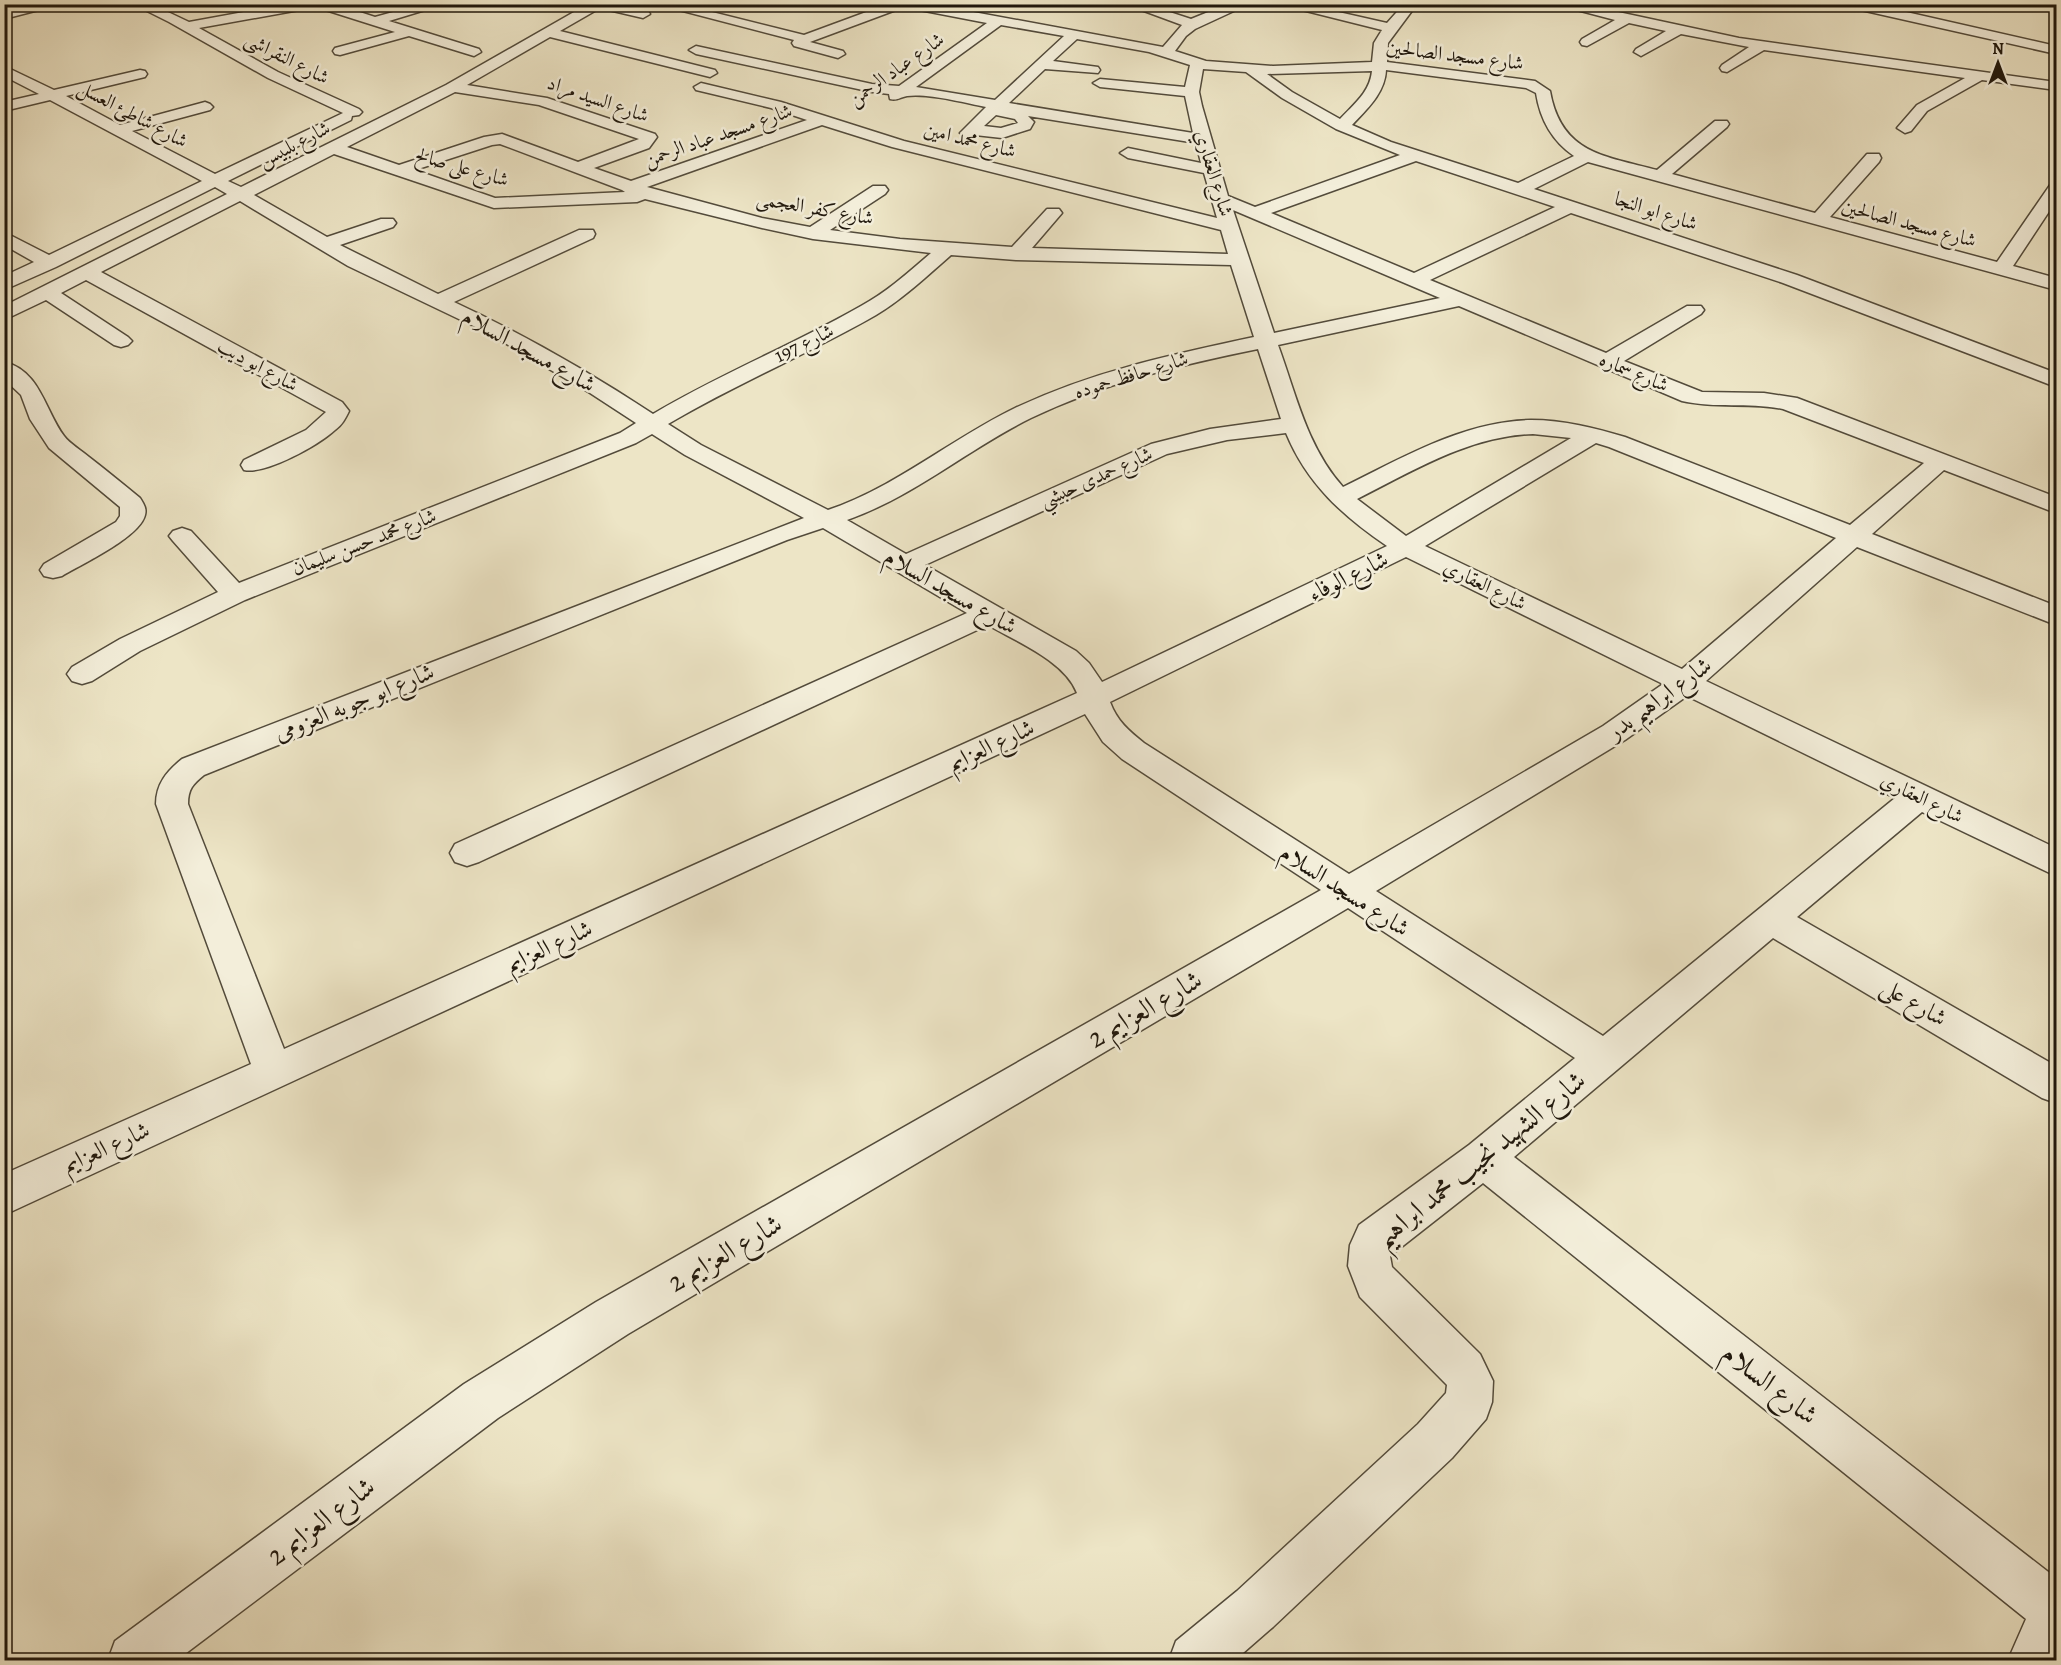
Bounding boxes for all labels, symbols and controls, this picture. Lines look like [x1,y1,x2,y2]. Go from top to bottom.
street label: شارع النقراشى [238,25,334,94]
street label: شارع عباد الرحمن [842,26,952,115]
street label: شارع مسجد الصالحين [1384,33,1525,81]
north arrow [1968,33,2028,93]
text: N [1992,38,2004,60]
street label: شارع السيد مراد [542,69,652,133]
street label: شارع شاطئ العسل [71,74,193,158]
street label: شارع مسجد عباد الرحمن [640,97,797,177]
street label: شارع بلبيس [253,114,337,177]
street label: شارع محمد امين [920,116,1019,168]
street label: شارع العقاري [1184,126,1240,221]
street label: شارع على صالح [411,141,512,197]
street label: شارع كفر العجمى [754,184,876,236]
street label: شارع ابو النجا [1610,185,1701,241]
street label: شارع مسجد الصالحين [1838,192,1979,258]
street label: شارع مسجد السلام [454,300,602,404]
street label: شارع 197 [770,317,840,373]
street label: شارع ابو ديب [211,332,303,402]
street label: شارع حافظ حموده [1071,345,1193,409]
street label: شارع سماره [1594,345,1673,402]
street label: شارع حمدى حبشي [1035,440,1159,519]
street label: شارع محمد حسن سليمان [288,502,442,586]
street label: شارع مسجد السلام [876,540,1023,646]
street label: شارع الوفاء [1302,543,1395,613]
street label: شارع العقاري [1437,553,1531,620]
street label: شارع ابراهيم بدر [1598,649,1723,755]
street label: شارع ابو جوبه العزومى [269,655,440,752]
street label: شارع العزايم [942,711,1042,784]
street label: شارع العقاري [1874,766,1968,833]
street label: شارع مسجد السلام [1271,836,1416,948]
street label: شارع العزايم [500,912,600,985]
street label: شارع العزايم 2 [1081,961,1212,1061]
street label: شارع على [1873,970,1953,1037]
street label: شارع الشهيد نجيب محمد ابراهيم [1366,1062,1599,1263]
street label: شارع العزايم [57,1114,157,1185]
street label: شارع العزايم 2 [661,1205,792,1305]
street label: شارع السلام [1711,1334,1826,1438]
street label: شارع العزايم 2 [259,1468,386,1578]

